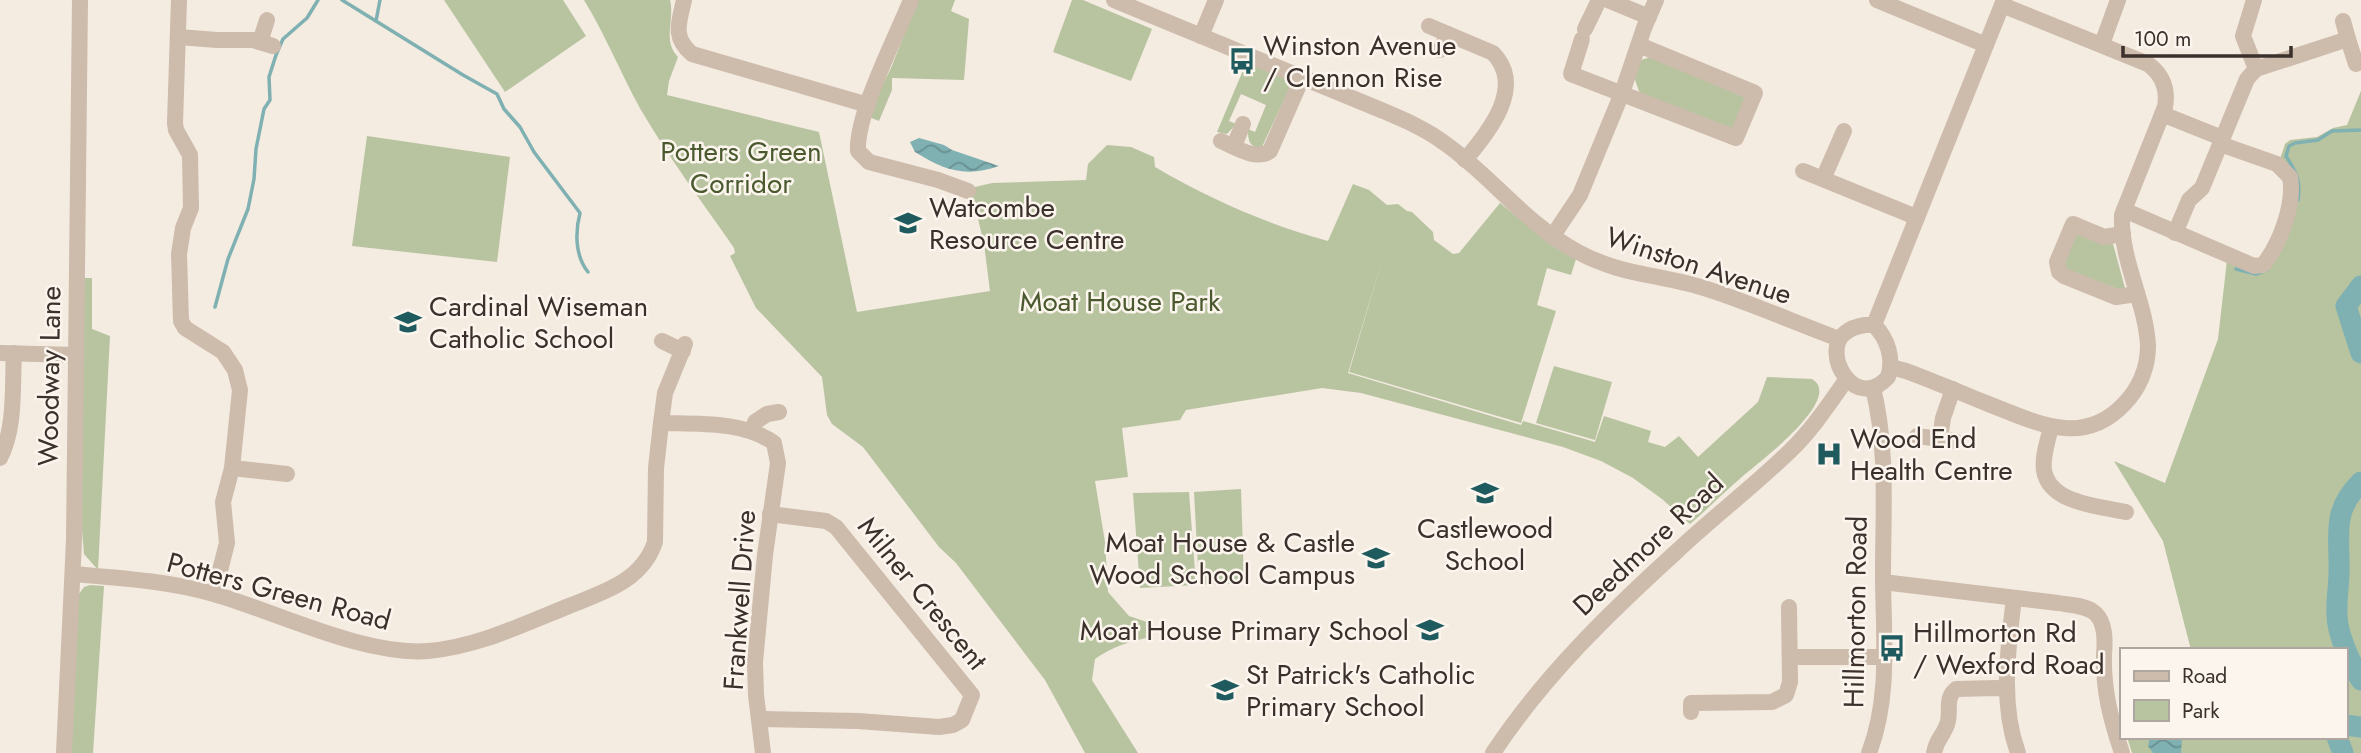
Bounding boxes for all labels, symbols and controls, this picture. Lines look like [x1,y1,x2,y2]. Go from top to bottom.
scale bar [2123,14,2291,58]
text: 100 m [2134,24,2191,54]
place label: Winston Avenue / Clennon Rise [1263,25,1456,98]
bus stop icon: Winston Avenue / Clennon Rise [1227,46,1257,76]
park label: Potters Green Corridor [660,131,822,204]
place label: Watcombe Resource Centre [929,187,1124,260]
school or university icon: Watcombe Resource Centre [893,208,923,238]
street label: Winston Avenue [1601,216,1797,315]
park label: Moat House Park [1020,281,1221,322]
street label: Woodway Lane [27,286,72,467]
place label: Cardinal Wiseman Catholic School [429,286,648,359]
school or university icon: Cardinal Wiseman Catholic School [393,307,423,337]
place label: Wood End Health Centre [1850,418,2013,491]
hospital icon: Wood End Health Centre [1814,439,1844,469]
street label: Deedmore Road [1564,463,1733,625]
school or university icon: Castlewood School [1470,478,1500,508]
street label: Milner Crescent [848,508,997,679]
place label: Castlewood School [1417,508,1553,581]
street label: Frankwell Drive [713,509,766,692]
street label: Hillmorton Road [1833,515,1878,709]
place label: Moat House & Castle Wood School Campus [1089,522,1355,595]
street label: Potters Green Road [162,542,395,641]
school or university icon: Moat House & Castle Wood School Campus [1361,543,1391,573]
place label: Moat House Primary School [1080,610,1409,651]
place label: Hillmorton Rd / Wexford Road [1913,612,2105,685]
school or university icon: Moat House Primary School [1415,615,1445,645]
bus stop icon: Hillmorton Rd / Wexford Road [1877,633,1907,663]
legend [2120,648,2347,739]
place label: St Patrick's Catholic Primary School [1246,654,1475,727]
text: Road [2182,661,2227,691]
school or university icon: St Patrick's Catholic Primary School [1210,675,1240,705]
text: Park [2182,696,2220,726]

